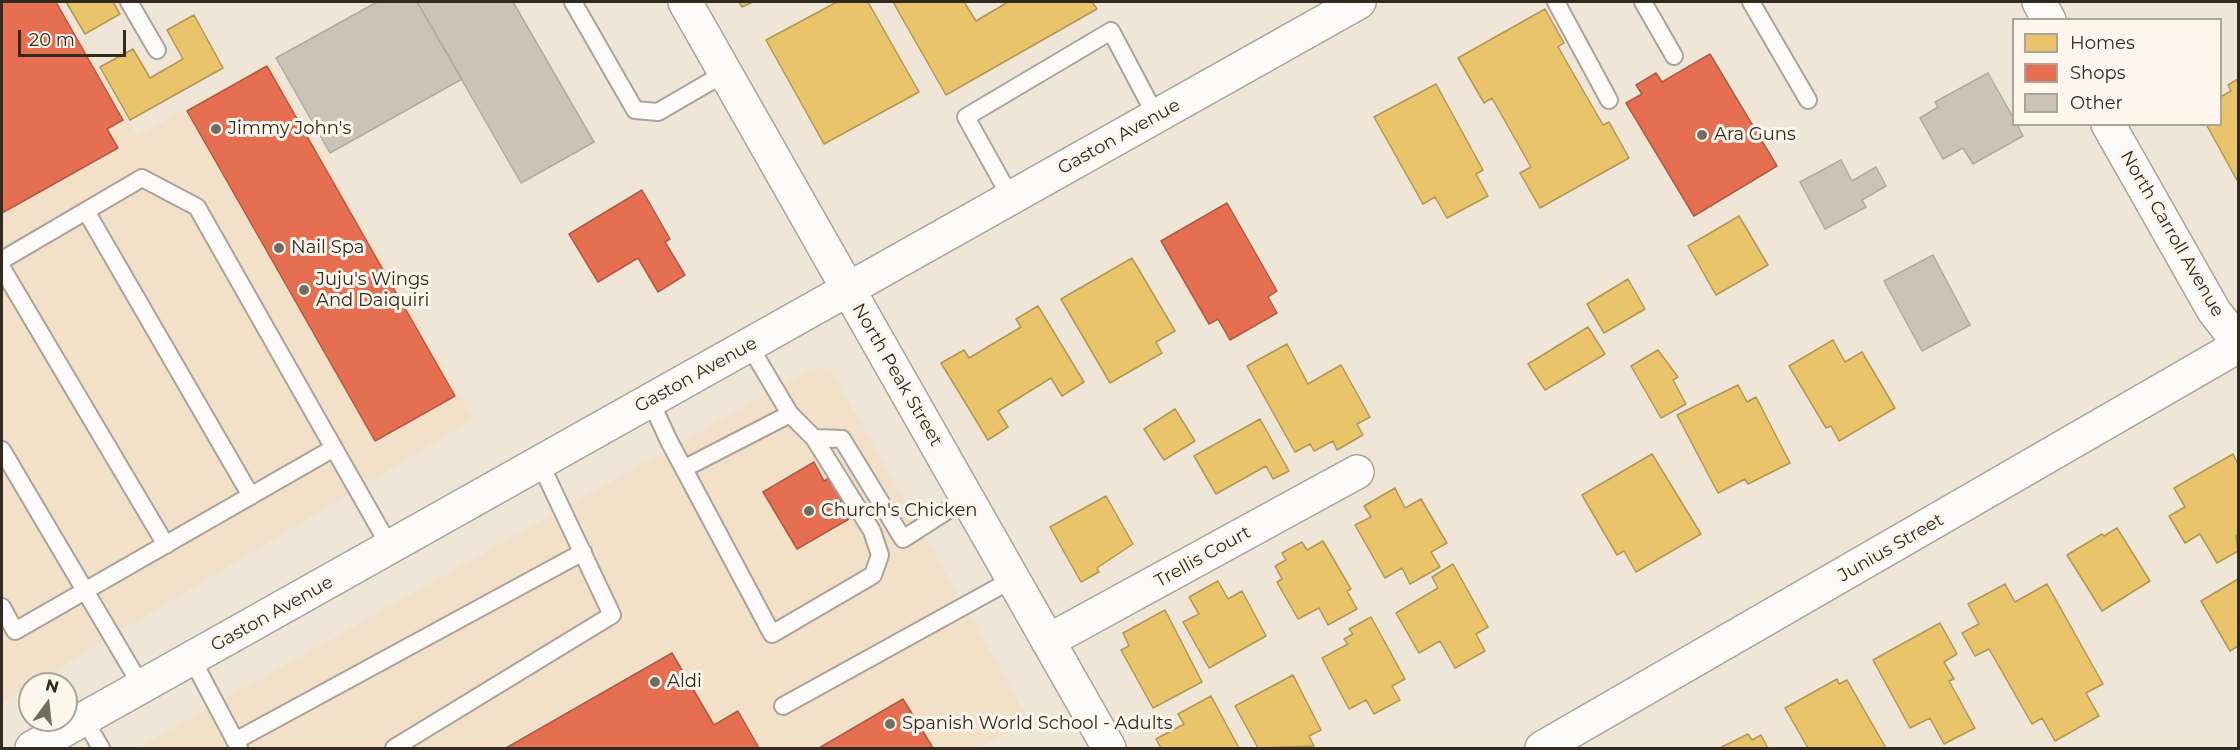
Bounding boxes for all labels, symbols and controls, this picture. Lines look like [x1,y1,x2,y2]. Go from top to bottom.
scale bar [21,18,129,56]
legend [2012,18,2222,126]
text: 20 m [29,29,75,51]
text: Homes [2070,32,2135,54]
text: Shops [2070,62,2126,84]
text: Other [2070,92,2123,114]
street label: Gaston Avenue [1054,94,1184,180]
place label: Jimmy John's [228,118,351,140]
marker: Jimmy John's [209,122,223,136]
place label: Ara Guns [1714,124,1796,146]
marker: Ara Guns [1695,128,1709,142]
street label: North Carroll Avenue [2116,147,2228,321]
place label: Nail Spa [291,237,364,259]
marker: Nail Spa [272,241,286,255]
place label: Juju's Wings And Daiquiri [316,269,429,312]
marker: Juju's Wings And Daiquiri [297,283,311,297]
street label: North Peak Street [847,300,947,450]
street label: Gaston Avenue [631,332,761,418]
place label: Church's Chicken [821,500,978,522]
marker: Church's Chicken [802,504,816,518]
street label: Junius Street [1834,509,1948,587]
street label: Trellis Court [1151,522,1255,592]
street label: Gaston Avenue [207,571,337,657]
place label: Aldi [667,671,702,693]
north arrow [18,672,78,732]
text: N [44,675,61,697]
marker: Aldi [648,675,662,689]
place label: Spanish World School - Adults [902,713,1172,735]
marker: Spanish World School - Adults [883,717,897,731]

